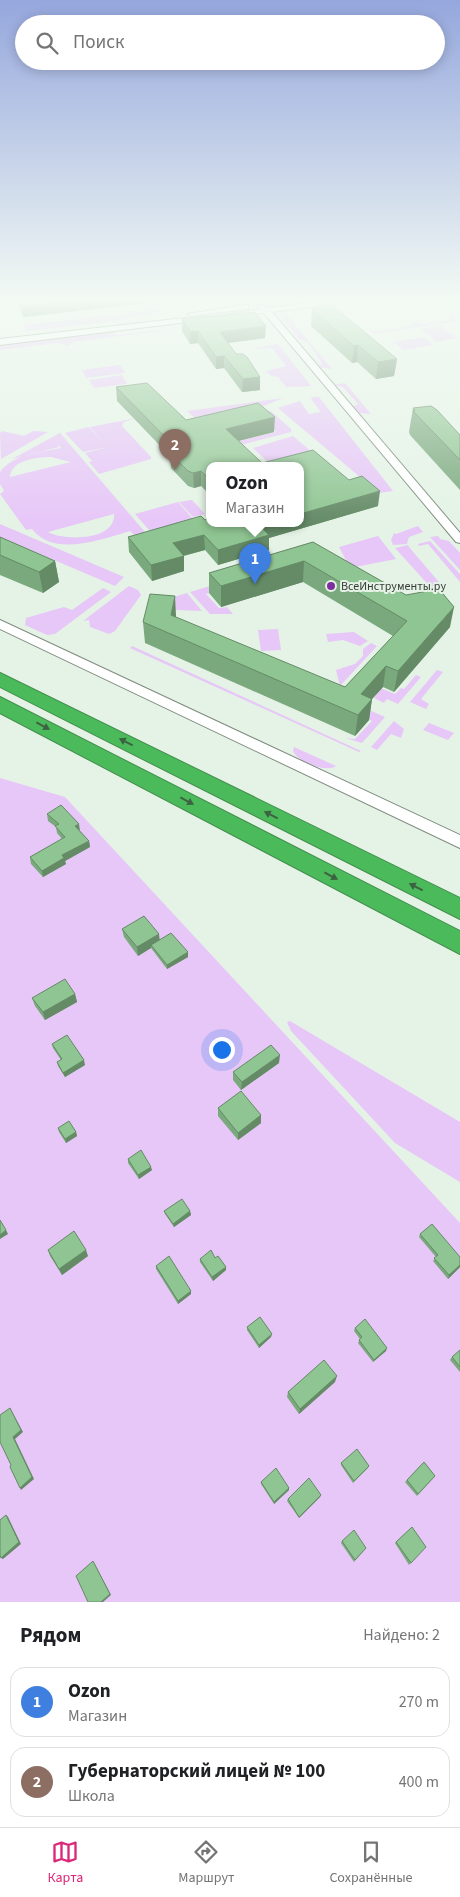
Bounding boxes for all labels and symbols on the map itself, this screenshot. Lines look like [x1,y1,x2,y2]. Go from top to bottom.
pin: 2 [159,429,191,470]
pin: 1 [239,543,271,584]
place label: ВсеИнструменты.ру [341,578,446,595]
marker: ВсеИнструменты.ру [325,580,337,592]
one-way arrow [36,722,50,730]
one-way arrow [119,738,133,746]
one-way arrow [180,797,195,805]
one-way arrow [264,811,278,819]
one-way arrow [325,872,338,881]
one-way arrow [409,883,424,892]
your location [209,1037,235,1063]

